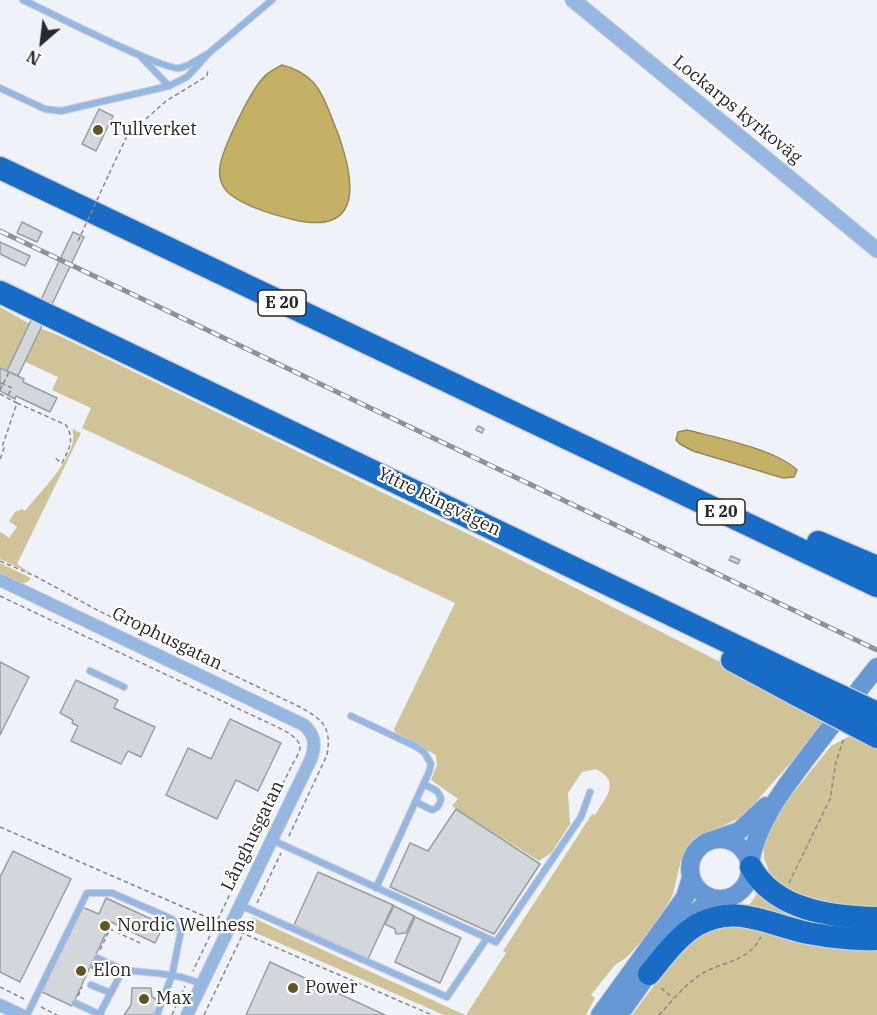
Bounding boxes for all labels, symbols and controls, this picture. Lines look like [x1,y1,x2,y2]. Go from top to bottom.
north arrow [12,12,72,72]
text: N [23,46,44,70]
street label: Lockarps kyrkoväg [668,51,806,169]
place label: Tullverket [110,119,197,141]
marker: Tullverket [91,123,105,137]
road number: E 20 [258,290,306,316]
street label: Yttre Ringvägen [374,463,504,541]
road number: E 20 [697,499,745,525]
street label: Grophusgatan [108,603,226,675]
street label: Långhusgatan [217,777,289,895]
place label: Nordic Wellness [117,915,255,937]
marker: Nordic Wellness [98,919,112,933]
place label: Elon [93,960,132,982]
marker: Elon [74,964,88,978]
place label: Power [305,977,357,999]
marker: Power [286,981,300,995]
place label: Max [156,988,192,1010]
marker: Max [137,992,151,1006]

